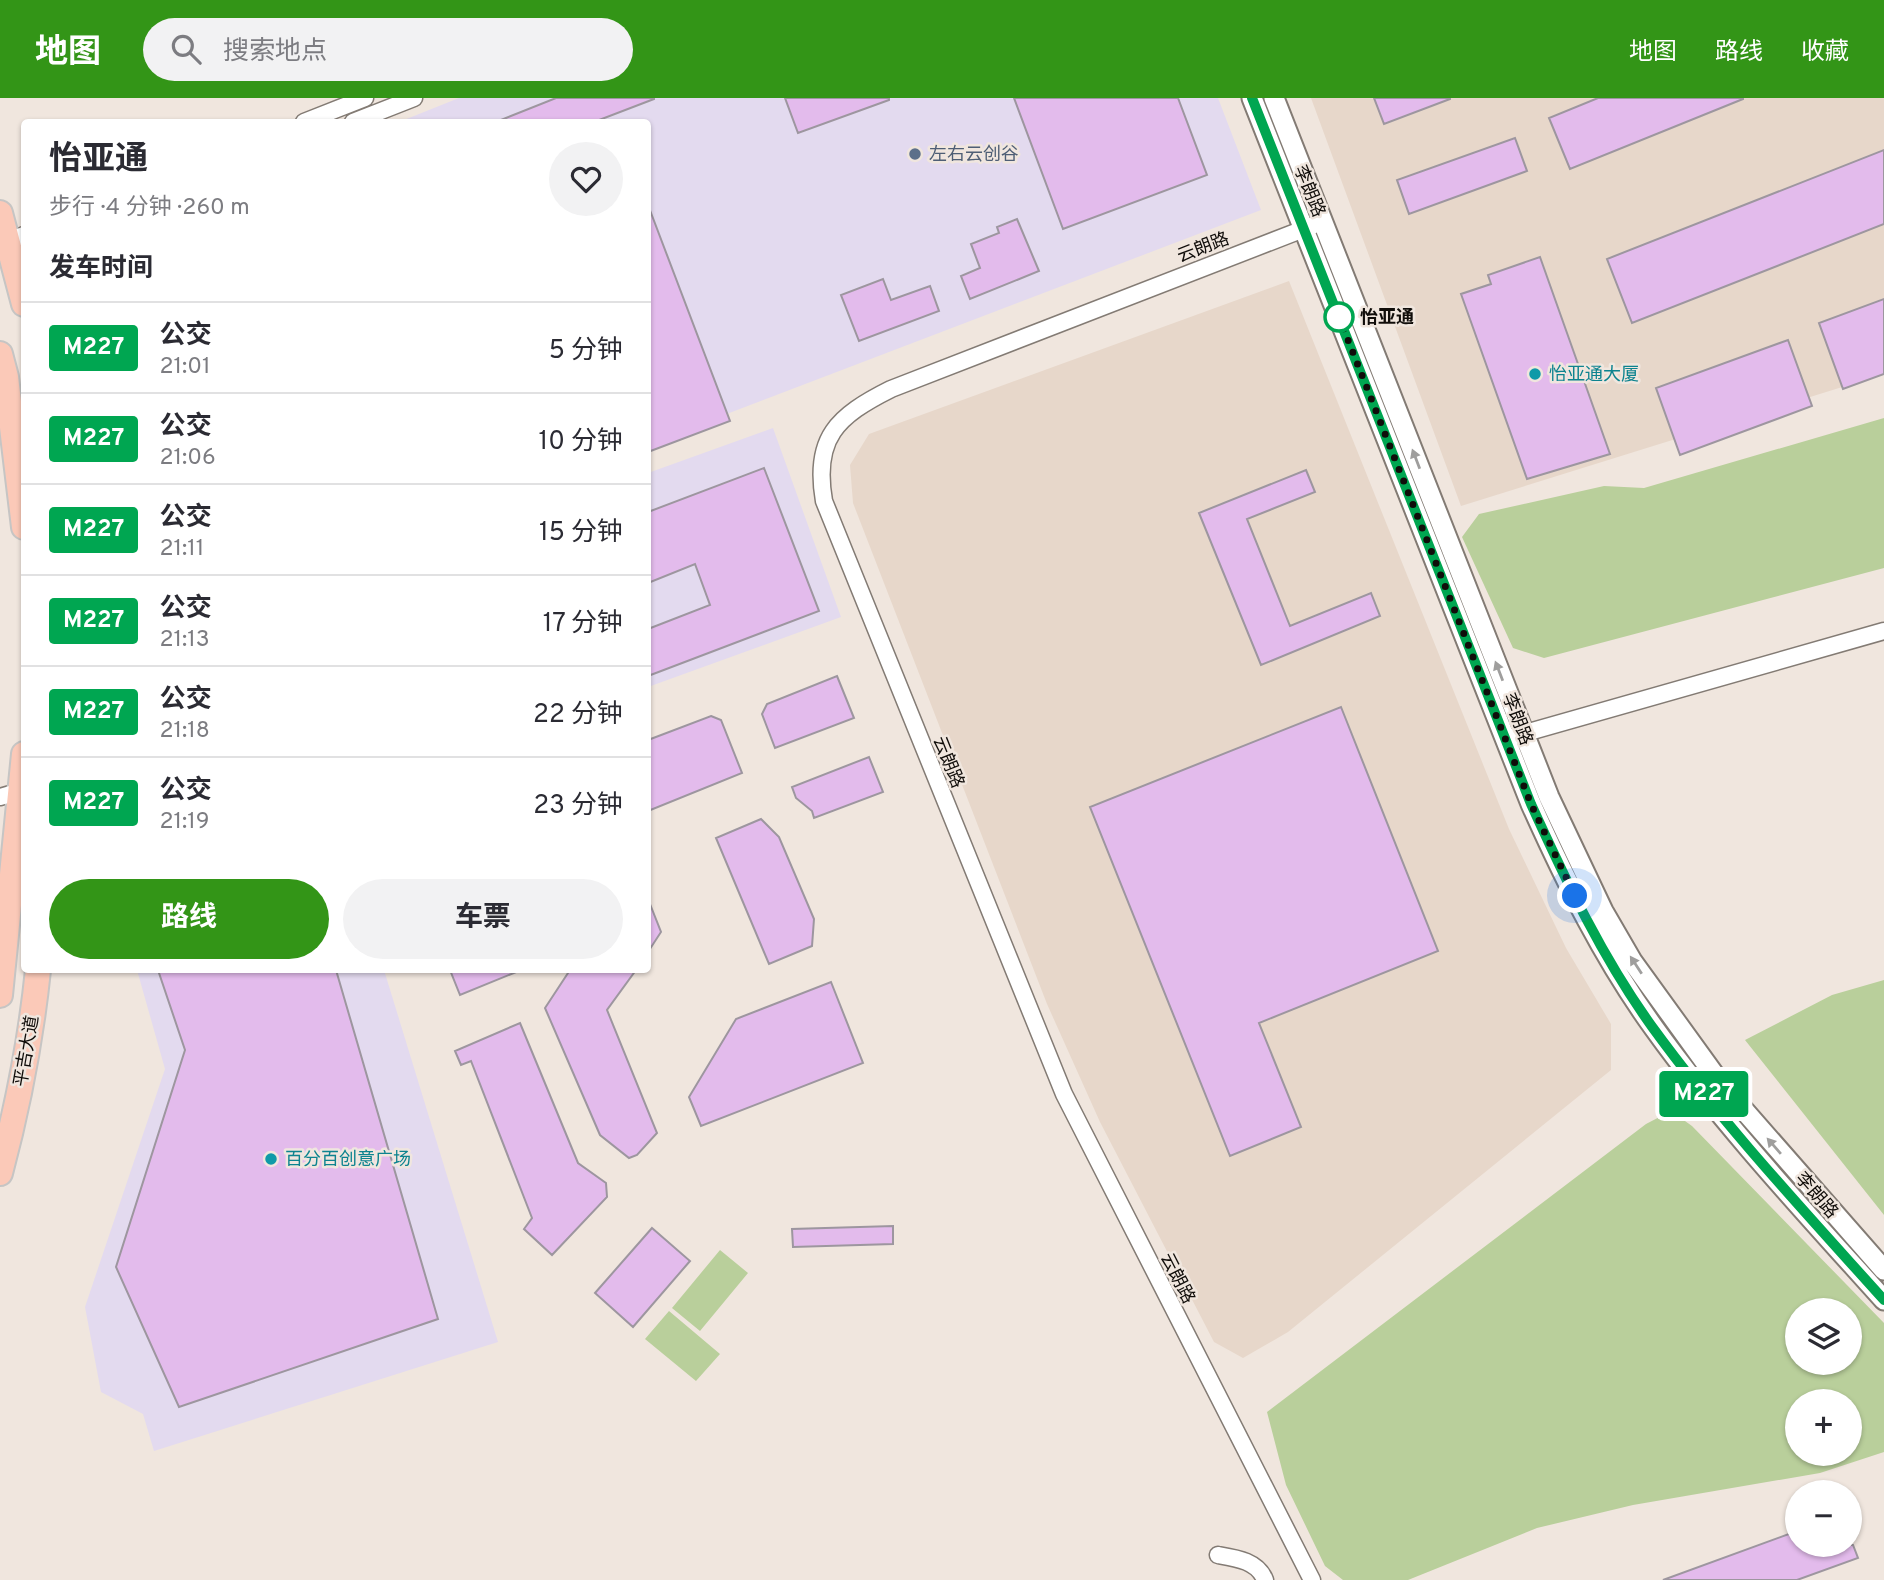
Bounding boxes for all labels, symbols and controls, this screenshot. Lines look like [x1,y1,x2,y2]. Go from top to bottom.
search box [143,18,633,81]
icon: search [167,30,205,68]
text: 地图 [35,33,101,75]
text: 搜索地点 [223,36,327,69]
text: 地图 [1629,38,1677,68]
text: 路线 [1715,38,1763,68]
text: 收藏 [1801,38,1849,68]
text: 怡亚通 [49,140,148,182]
button: heart [549,142,623,216]
place label: 左右云创谷 [929,144,1019,167]
marker: 左右云创谷 [907,146,923,162]
street label: 李朗路 [1288,162,1329,221]
text: 步行 · 4 分钟 · 260 m [49,194,250,223]
street label: 云朗路 [1174,228,1233,269]
text: 发车时间 [49,253,153,286]
marker: 怡亚通 [1324,302,1354,332]
place label: 怡亚通 [1360,307,1414,330]
text: 公交 [159,320,211,353]
text: M227 [63,333,124,363]
text: 5 分钟 [549,335,623,368]
text: 21:01 [159,353,211,382]
place label: 怡亚通大厦 [1549,364,1639,387]
marker: 怡亚通大厦 [1527,366,1543,382]
text: 公交 [159,411,211,444]
text: M227 [63,424,124,454]
text: 10 分钟 [538,426,623,459]
text: 21:06 [159,444,216,473]
one-way arrow [1410,448,1421,469]
text: 公交 [159,502,211,535]
text: M227 [63,515,124,545]
text: 15 分钟 [539,517,623,550]
text: 21:11 [159,535,204,564]
text: 公交 [159,593,211,626]
text: M227 [63,606,124,636]
text: 17 分钟 [543,608,623,641]
text: 21:13 [159,626,210,655]
one-way arrow [1494,660,1505,681]
text: 公交 [159,684,211,717]
street label: 李朗路 [1496,690,1537,749]
text: M227 [63,697,124,727]
text: 22 分钟 [533,699,623,732]
text: 21:18 [159,717,210,746]
street label: 云朗路 [927,733,968,792]
text: 公交 [159,775,211,808]
text: M227 [63,788,124,818]
text: 23 分钟 [533,790,623,823]
text: 21:19 [159,808,210,837]
your location [1557,878,1592,913]
button: 路线 [49,879,329,959]
button: 车票 [343,879,623,959]
one-way arrow [1629,956,1642,975]
street label: 平吉大道 [10,1014,45,1089]
line badge: M227 [1655,1071,1753,1117]
text: M227 [1673,1079,1735,1109]
one-way arrow [1767,1137,1782,1154]
place label: 百分百创意广场 [285,1149,411,1172]
marker: 百分百创意广场 [263,1151,279,1167]
street label: 李朗路 [1789,1168,1842,1224]
street label: 云朗路 [1154,1249,1199,1308]
map controls [1785,1298,1862,1557]
button: layers [1785,1298,1862,1375]
button: + [1785,1389,1862,1466]
button: − [1785,1480,1862,1557]

